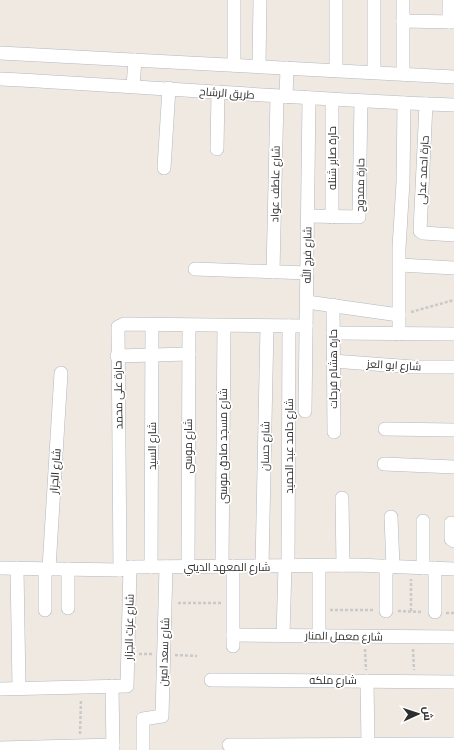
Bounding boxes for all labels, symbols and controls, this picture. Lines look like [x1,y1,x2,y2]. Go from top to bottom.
street label: طريق الرشاح [199,84,255,103]
street label: حارة صابر شنله [325,126,339,190]
street label: حارة احمد عدلى [414,135,432,205]
street label: شارع عاطف عواد [267,146,284,222]
street label: حارة ممدوح [353,158,368,212]
street label: شارع فرج الله [299,226,315,284]
street label: حارة هشام فرحات [326,329,341,409]
street label: شارع ابو العز [365,357,422,374]
street label: حارة على محمد [110,361,126,429]
street label: شارع مسجد صادق موسى [216,388,231,504]
street label: شارع حامد عبد الحميد [282,398,297,494]
street label: شارع موسى [181,419,196,473]
street label: شارع حسان [258,421,273,471]
street label: شارع السيد [145,422,160,470]
street label: شارع الجزار [46,448,65,495]
street label: شارع المعهد الديني [184,560,270,576]
street label: شارع عزت الجزار [121,594,138,661]
street label: شارع سعد امين [156,617,173,687]
street label: شارع معمل المنار [304,628,383,645]
street label: شارع ملكه [309,673,357,688]
north arrow [398,694,438,734]
text: ش [421,706,435,721]

